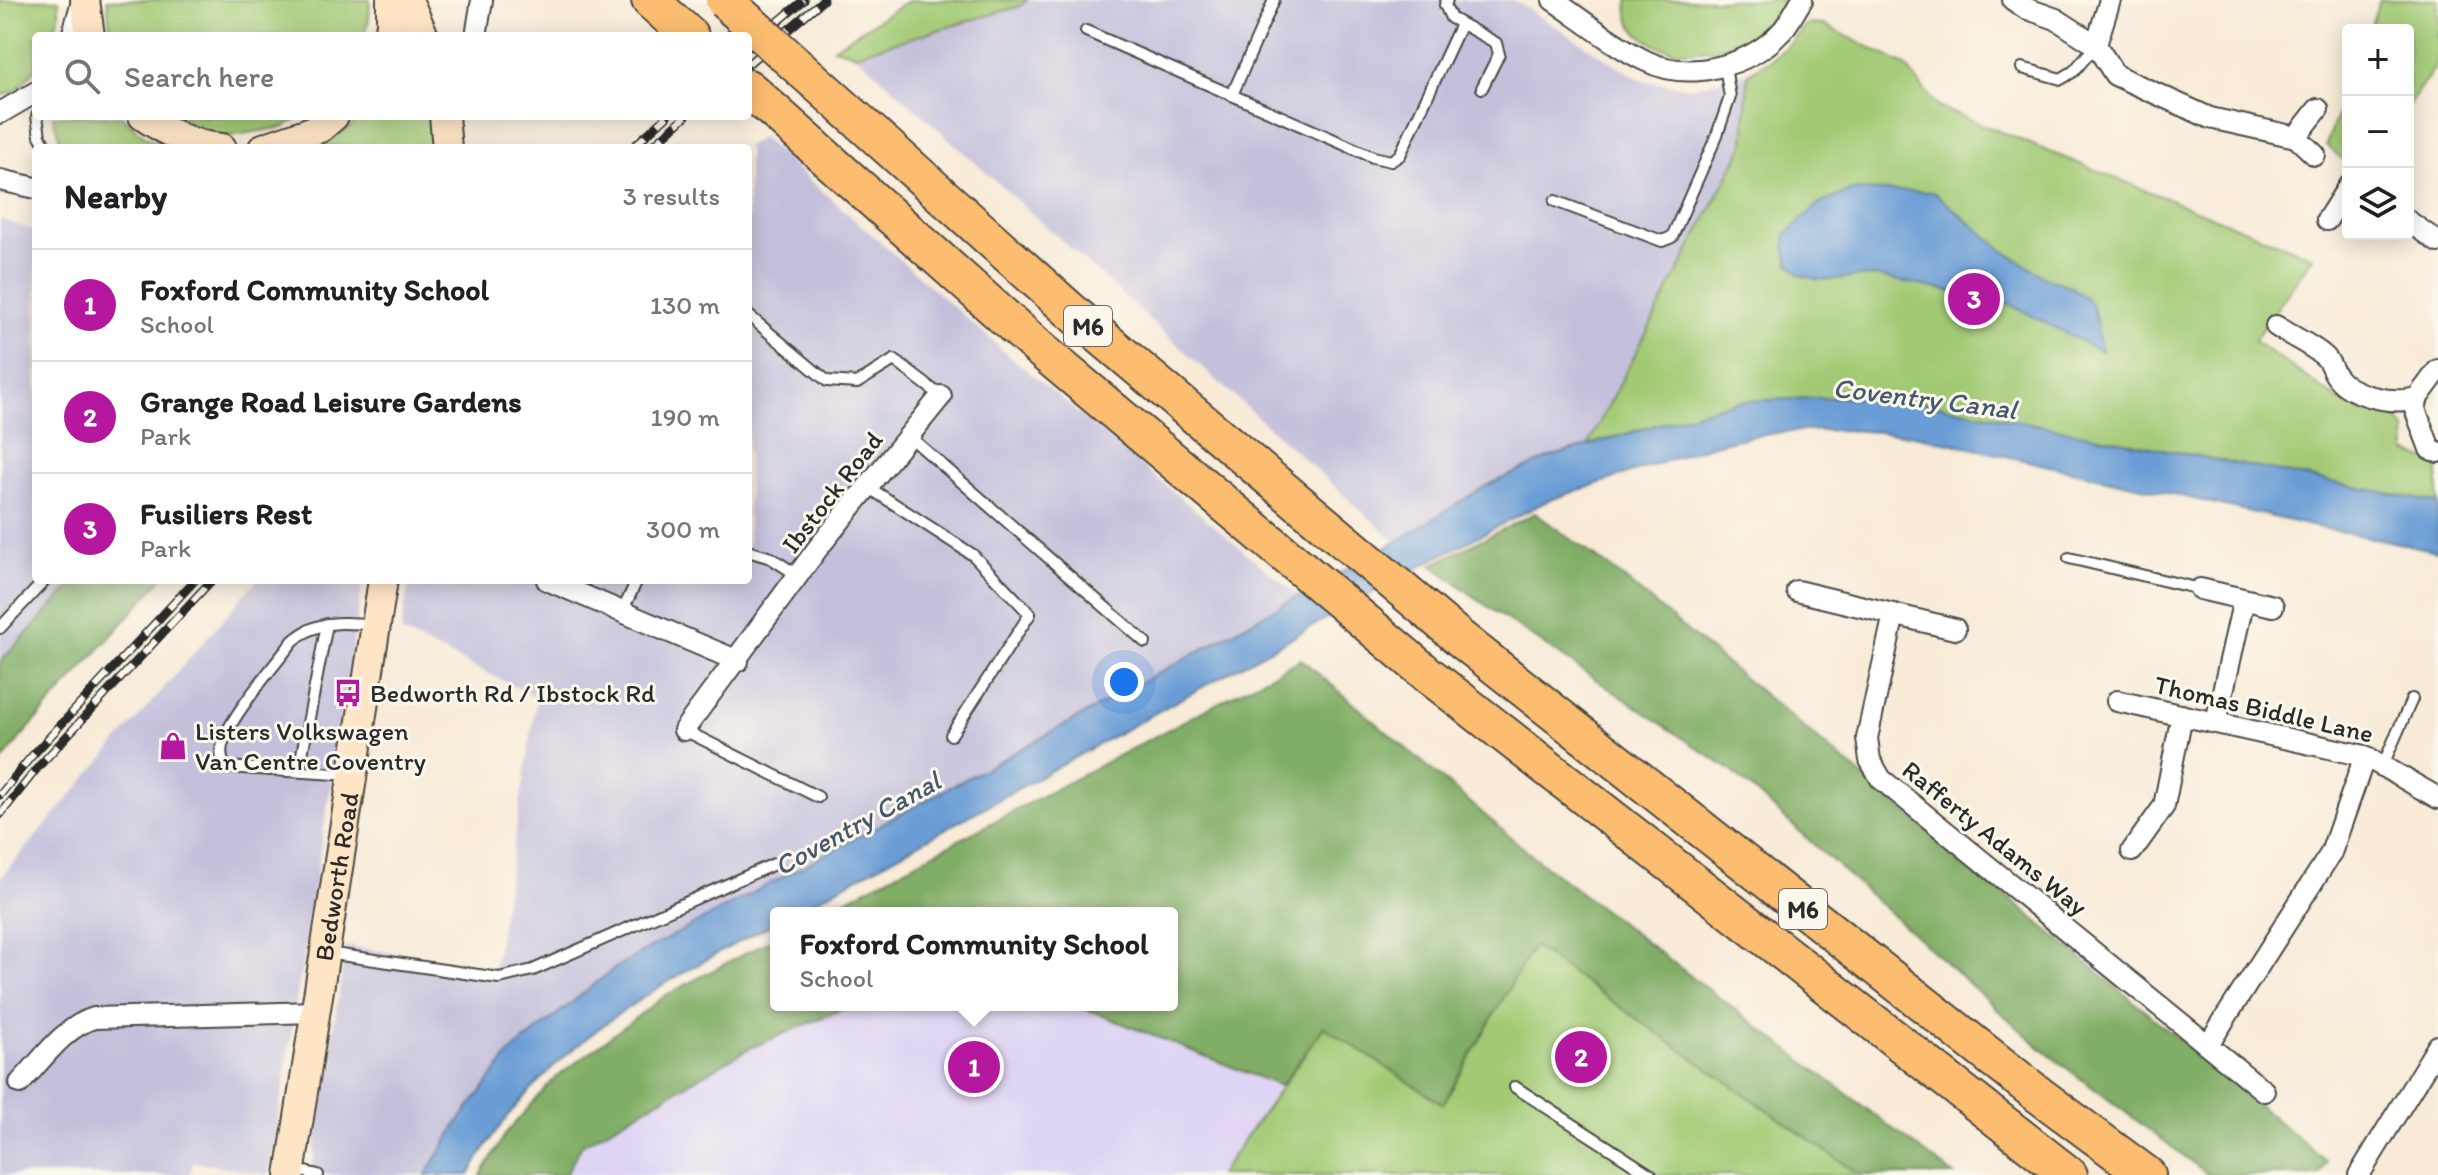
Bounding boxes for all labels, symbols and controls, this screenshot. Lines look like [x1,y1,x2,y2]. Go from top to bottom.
map controls [2342,24,2414,240]
button: + [2342,24,2414,96]
search box [32,32,752,120]
icon: search [60,54,104,98]
text: Search here [124,58,274,95]
button: − [2342,96,2414,168]
button: layers [2342,168,2414,240]
text: Nearby [64,176,167,217]
text: 3 results [623,180,720,212]
pin: 3 [1948,269,2000,329]
text: Foxford Community School [140,271,489,308]
text: 1 [84,289,96,321]
text: 130 m [650,289,720,321]
road number: M6 [1064,306,1112,346]
text: School [140,308,214,340]
water label: Coventry Canal [1831,370,2021,426]
text: Grange Road Leisure Gardens [140,383,522,420]
text: 2 [83,401,97,433]
text: 190 m [651,401,720,433]
text: Park [140,420,191,452]
street label: Ibstock Road [775,425,889,559]
text: Fusiliers Rest [140,495,312,532]
text: 3 [83,513,97,545]
text: 300 m [646,513,720,545]
text: Park [140,532,191,564]
your location [1104,662,1144,702]
street label: Thomas Biddle Lane [2151,668,2377,750]
place label: Bedworth Rd / Ibstock Rd [370,677,655,709]
bus stop icon: Bedworth Rd / Ibstock Rd [333,678,363,708]
place label: Listers Volkswagen Van Centre Coventry [195,715,426,777]
shop icon: Listers Volkswagen Van Centre Coventry [158,731,188,761]
street label: Rafferty Adams Way [1896,754,2094,922]
water label: Coventry Canal [768,762,948,883]
street label: Bedworth Road [308,790,366,963]
road number: M6 [1779,889,1827,929]
popup [770,907,1178,1011]
text: Foxford Community School [799,925,1149,962]
text: School [799,962,873,994]
pin: 2 [1555,1027,1607,1087]
pin: 1 [948,1037,1000,1097]

